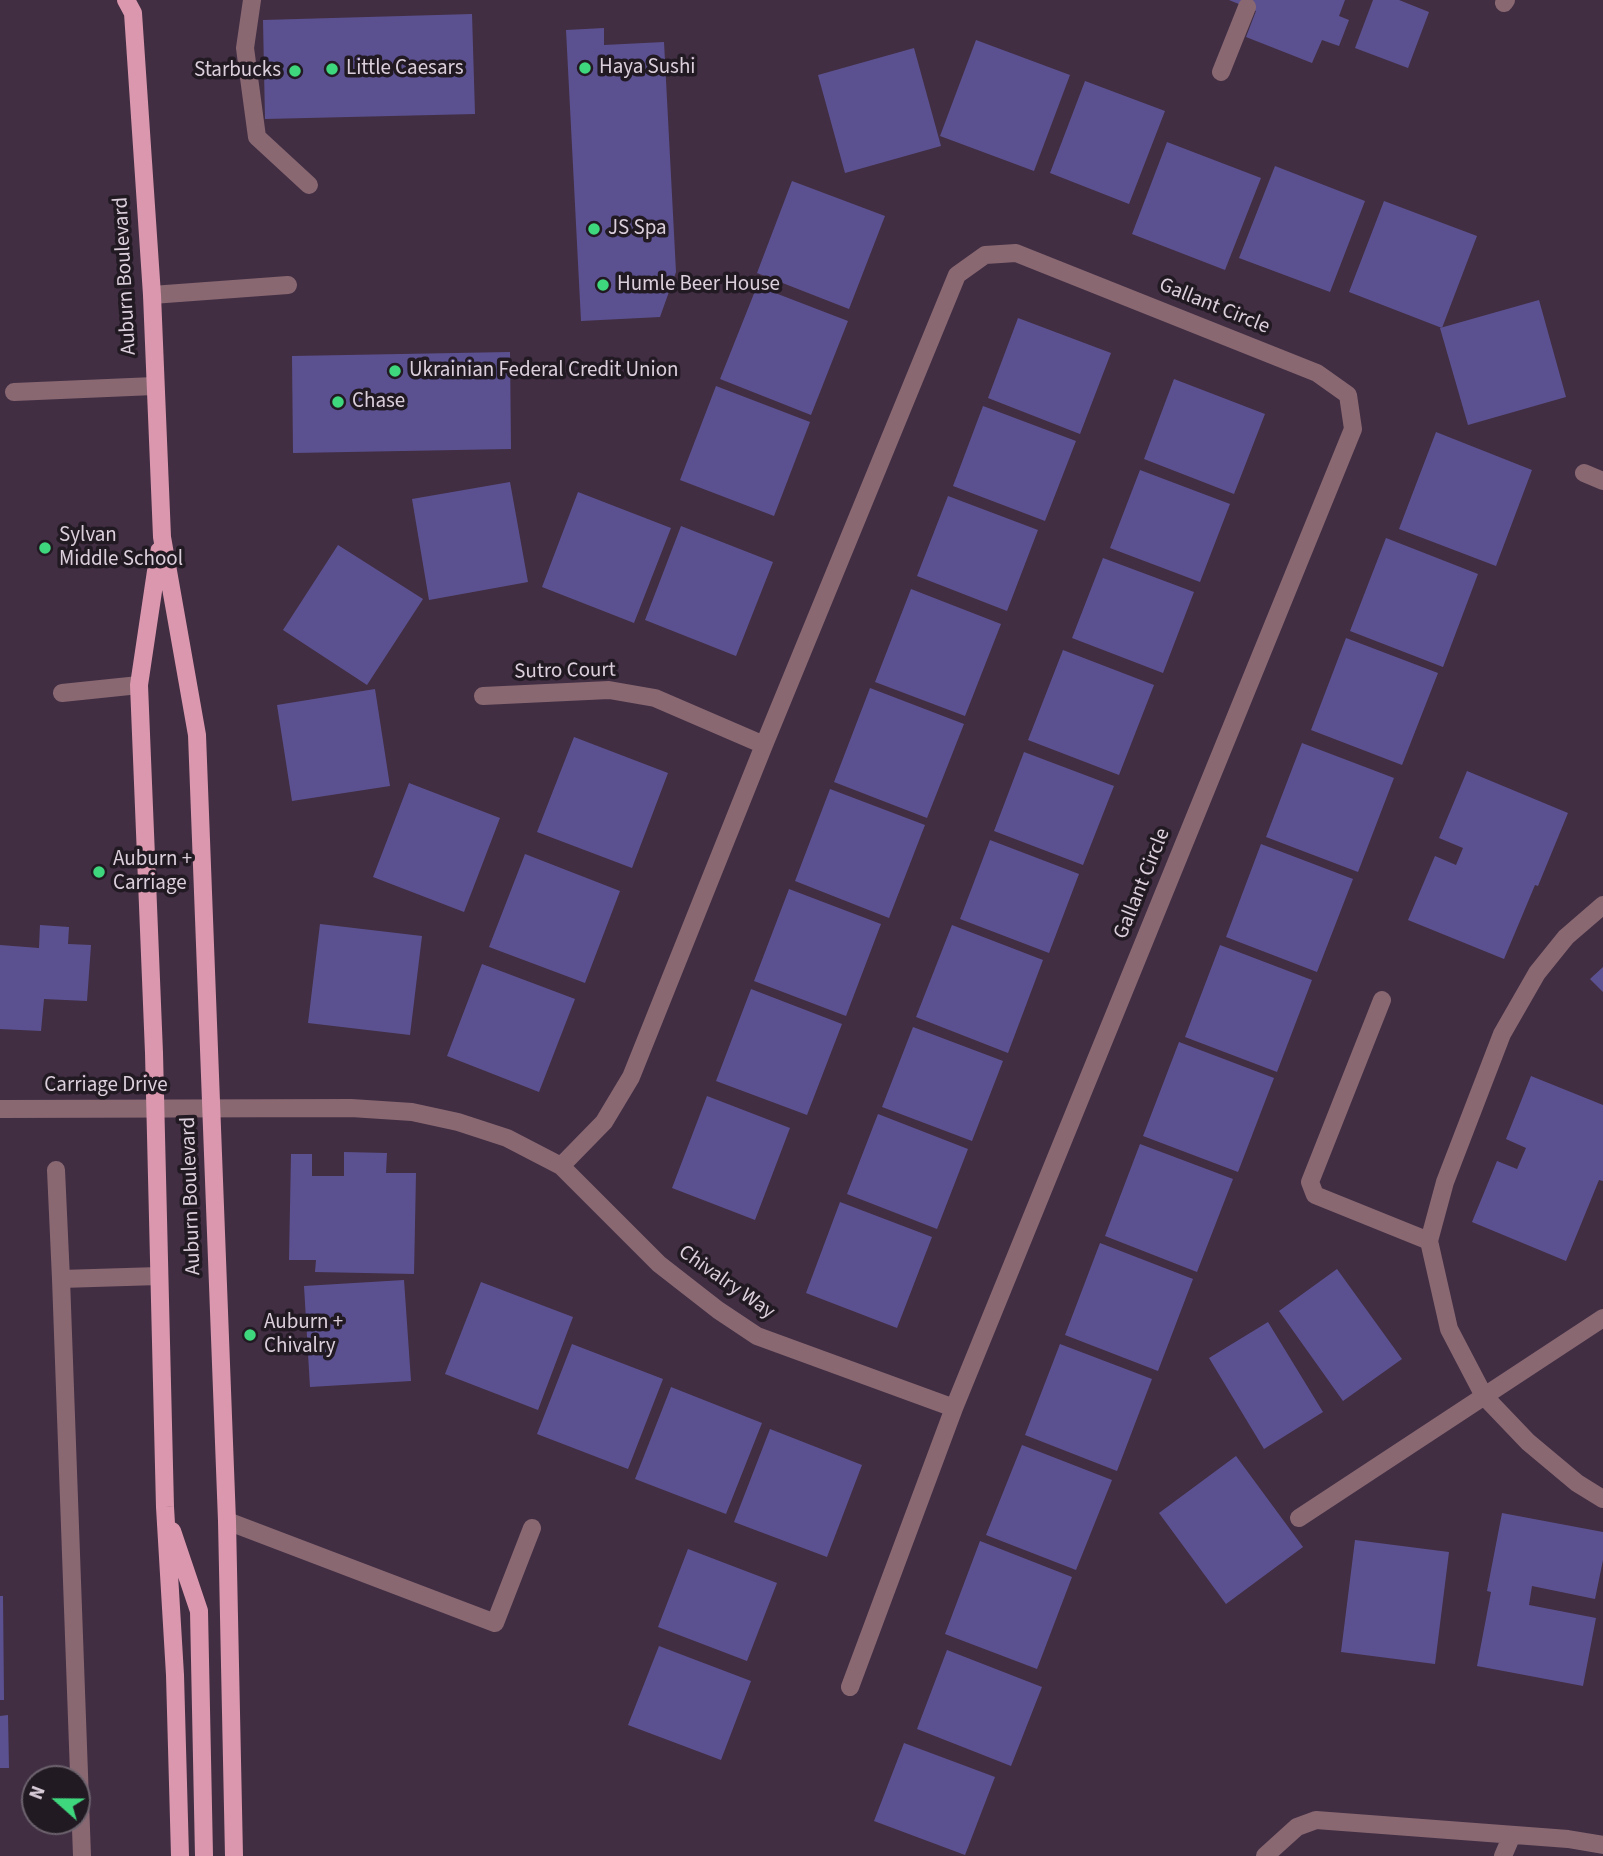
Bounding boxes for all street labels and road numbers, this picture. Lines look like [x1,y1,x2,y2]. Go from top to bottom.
street label: Auburn Boulevard [109,196,143,356]
street label: Gallant Circle [1155,273,1273,341]
street label: Sutro Court [514,659,616,685]
street label: Gallant Circle [1109,825,1177,943]
street label: Carriage Drive [44,1073,168,1099]
street label: Auburn Boulevard [177,1116,207,1276]
street label: Chivalry Way [673,1240,779,1326]

